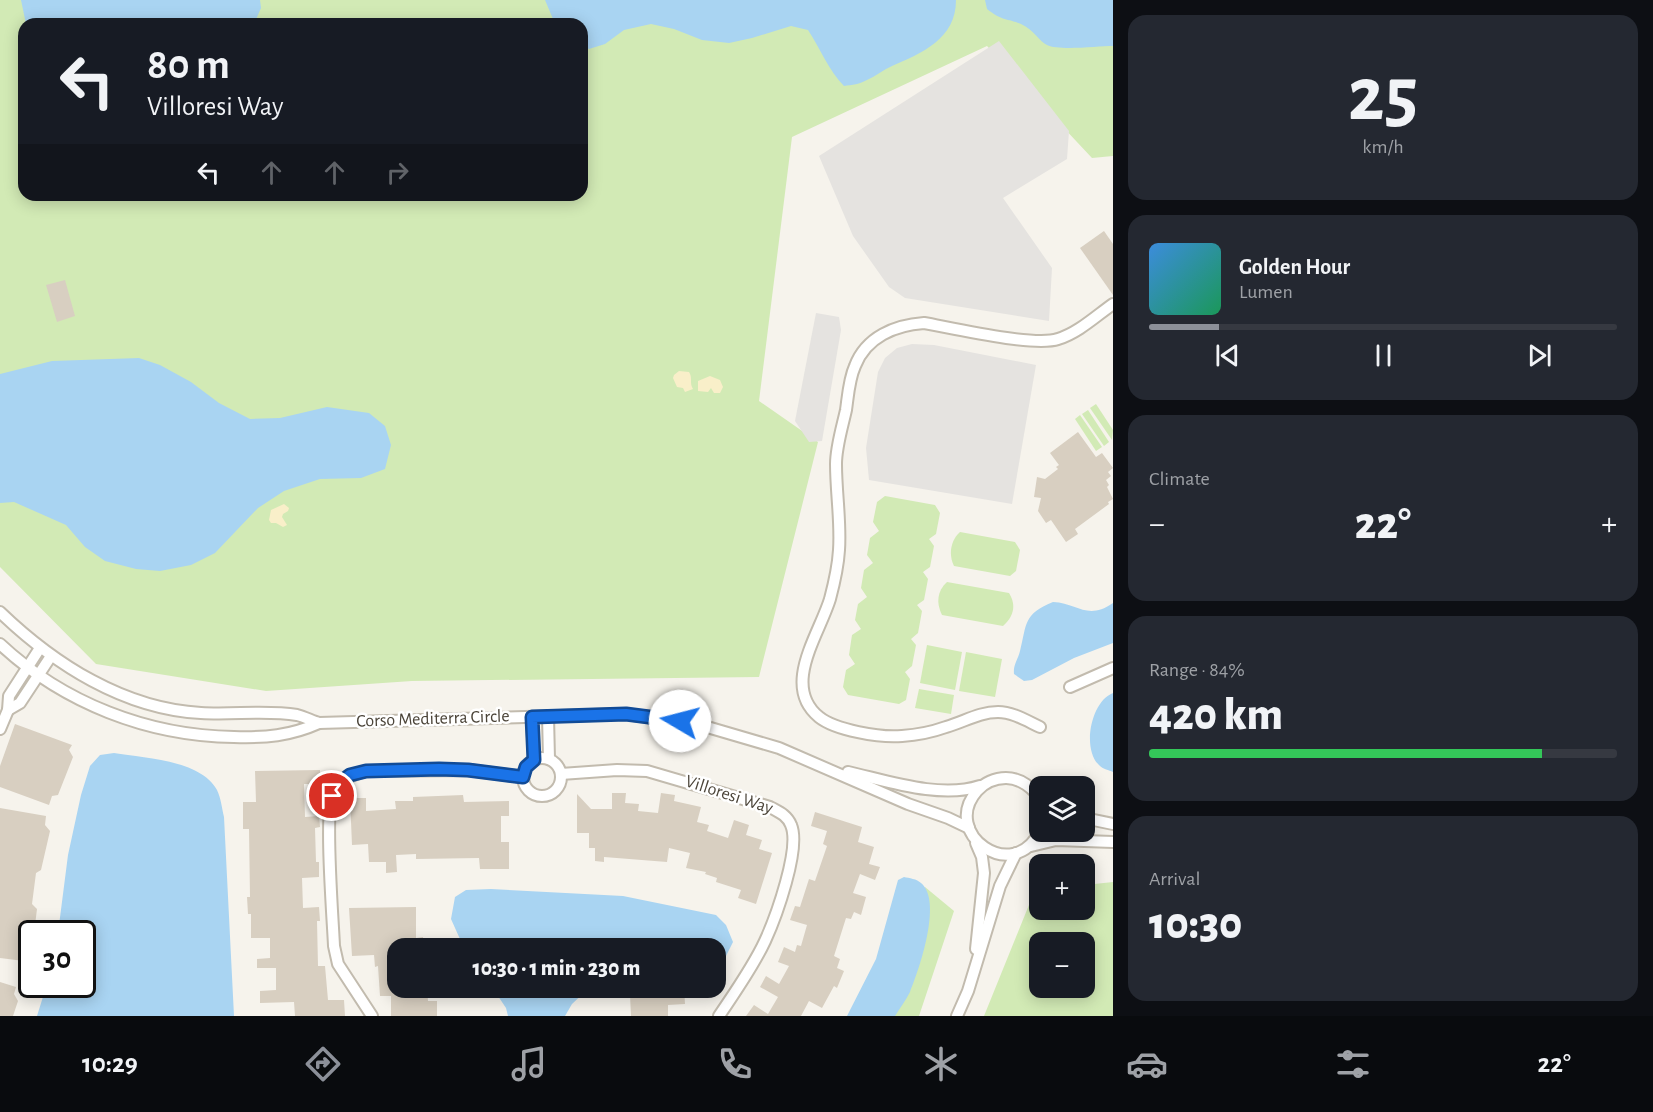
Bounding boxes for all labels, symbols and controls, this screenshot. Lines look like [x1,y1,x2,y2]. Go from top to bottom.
icon: left [48,42,126,120]
text: 80 m [147,44,230,86]
text: 25 [1348,57,1418,135]
text: Villoresi Way [147,93,284,120]
text: km/h [1362,137,1404,157]
icon: left [192,156,225,189]
icon: ahead [255,156,288,189]
icon: ahead [318,156,351,189]
icon: right [381,156,414,189]
text: Golden Hour [1239,256,1350,278]
text: Lumen [1239,282,1293,302]
icon: previous [1211,339,1244,372]
icon: pause [1367,339,1400,372]
icon: next [1523,339,1556,372]
text: Climate [1149,469,1210,489]
text: 22° [1355,502,1411,547]
text: − [1149,508,1165,541]
text: + [1601,508,1617,541]
text: Range · 84% [1149,660,1245,680]
position arrow [648,689,712,753]
text: 420 km [1149,693,1283,738]
street label: Corso Mediterra Circle [356,707,510,731]
pin [306,770,357,821]
street label: Villoresi Way [683,772,775,818]
map controls [1029,776,1095,998]
button: layers [1029,776,1095,842]
icon: arrive [315,779,348,812]
button: + [1029,854,1095,920]
text: Arrival [1149,869,1200,889]
text: 10:30 [1149,902,1242,947]
speed limit sign: 30 [18,920,96,998]
button: − [1029,932,1095,998]
text: 10:30 · 1 min · 230 m [473,957,640,979]
icon: directions [302,1043,344,1085]
icon: music [508,1043,550,1085]
icon: phone [714,1043,756,1085]
icon: climate [920,1043,962,1085]
icon: car [1126,1043,1168,1085]
icon: filters [1332,1043,1374,1085]
text: 10:29 [82,1050,138,1077]
text: 22° [1538,1050,1571,1077]

